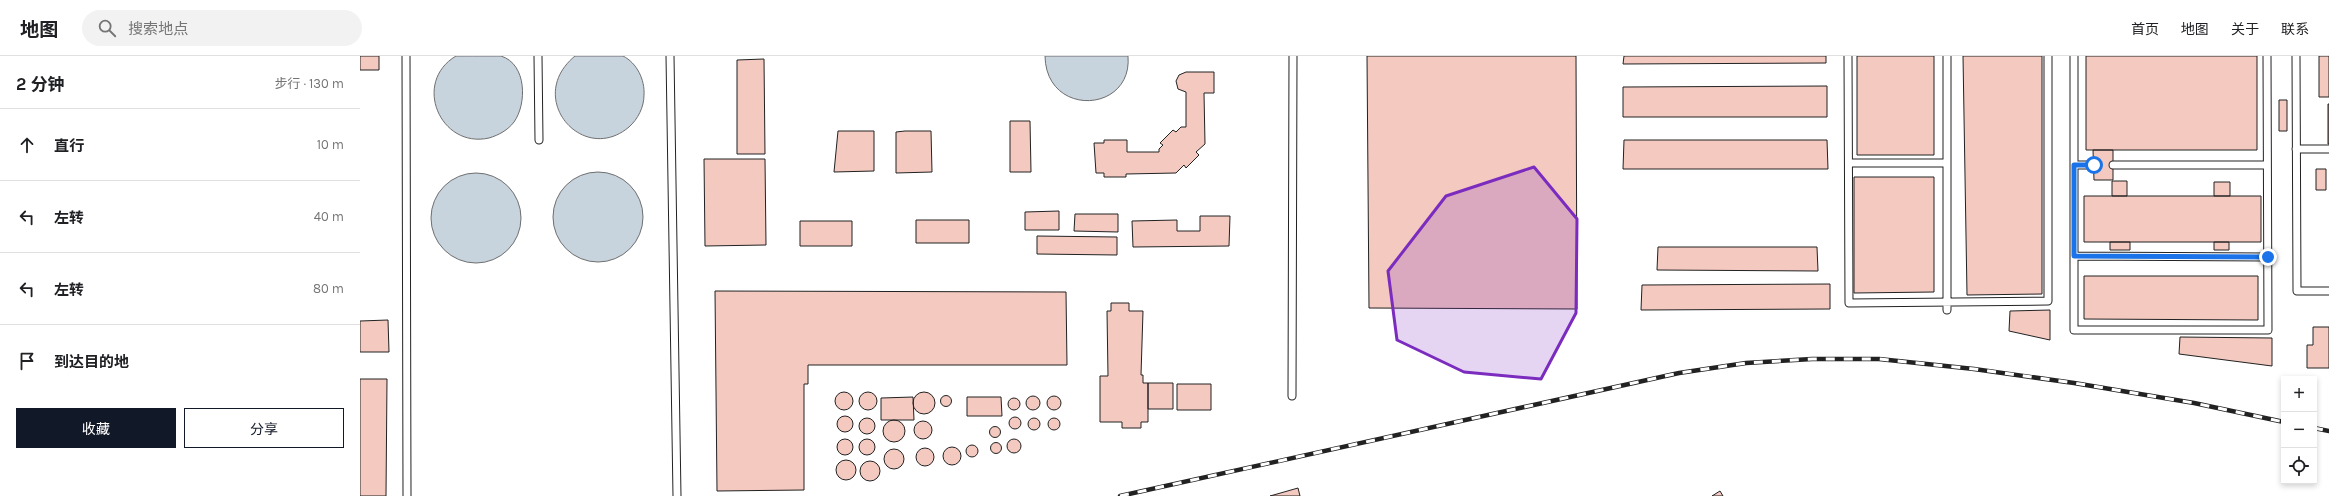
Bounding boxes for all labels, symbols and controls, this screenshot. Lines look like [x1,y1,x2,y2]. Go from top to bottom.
search box [82,10,362,46]
icon: search [96,17,118,39]
text: 地图 [20,19,58,41]
text: 搜索地点 [128,20,188,38]
text: 首页 [2131,21,2159,38]
text: 地图 [2181,21,2209,38]
text: 关于 [2231,21,2259,38]
text: 联系 [2281,21,2309,38]
text: 2 分钟 [16,74,65,94]
text: 步行 · 130 m [275,76,344,91]
icon: ahead [16,134,38,156]
text: 直行 [54,137,84,155]
text: 10 m [317,137,344,152]
route start [2085,156,2103,174]
icon: left [16,206,38,228]
text: 左转 [54,209,84,227]
text: 40 m [314,209,344,224]
route end [2259,248,2277,266]
icon: left [16,278,38,300]
text: 左转 [54,281,84,299]
text: 80 m [313,281,344,296]
icon: arrive [16,350,38,372]
text: 到达目的地 [54,353,129,371]
map controls [2281,376,2317,484]
button: + [2281,376,2317,412]
button: 收藏 [16,408,176,448]
button: 分享 [184,408,344,448]
button: − [2281,412,2317,448]
button: locate [2281,448,2317,484]

